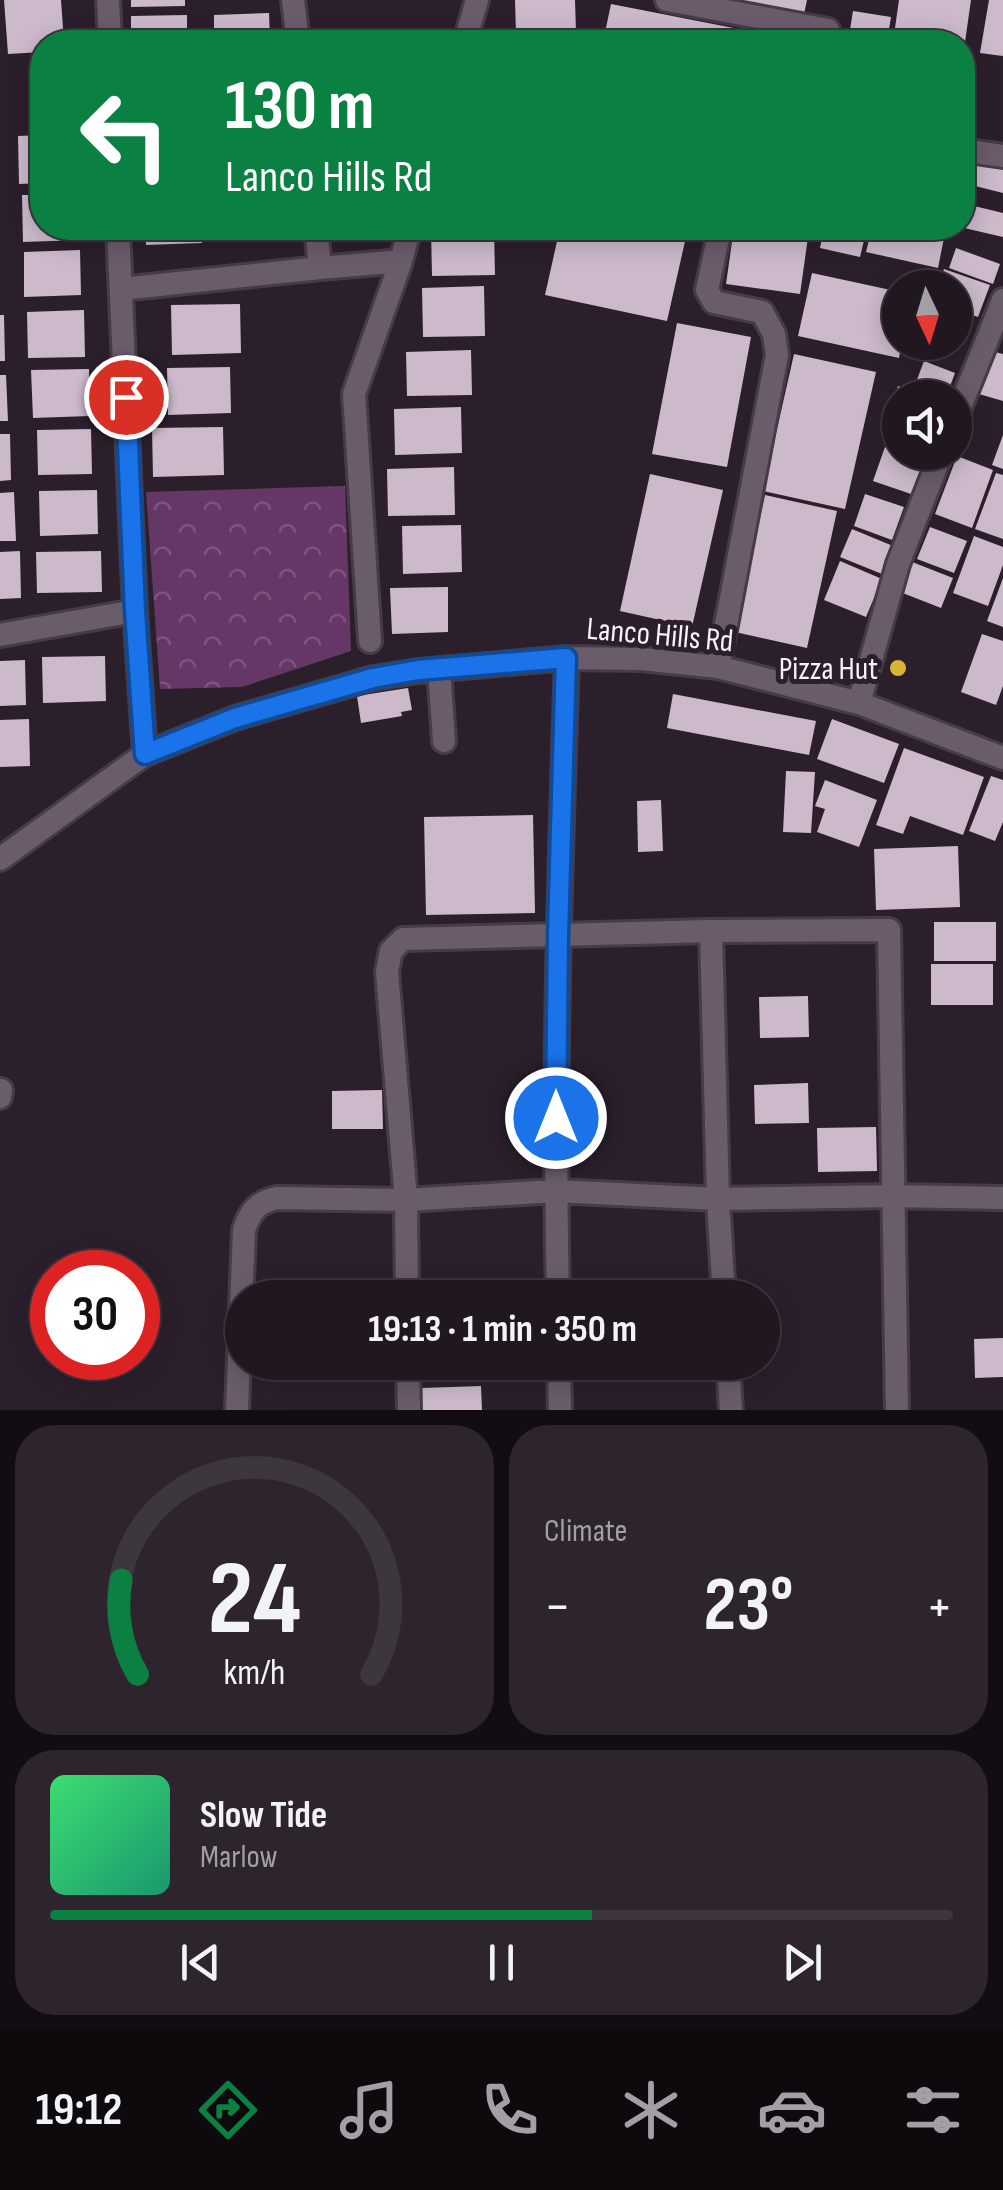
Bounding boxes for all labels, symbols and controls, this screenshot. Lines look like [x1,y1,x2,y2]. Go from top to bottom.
text: 130 m [225,65,374,149]
icon: left [60,70,190,200]
text: Lanco Hills Rd [225,150,432,205]
north arrow [882,270,972,360]
map controls [882,270,972,470]
pin [84,355,169,440]
icon: arrive [99,370,154,425]
button: sound [882,380,972,470]
street label: Lanco Hills Rd [585,610,735,661]
place label: Pizza Hut [779,650,878,689]
marker: Pizza Hut [887,657,909,679]
position arrow [504,1066,608,1170]
speed limit sign: 30 [30,1250,160,1380]
text: 19:13 · 1 min · 350 m [368,1307,637,1352]
text: Climate [544,1512,627,1551]
text: 24 [208,1538,301,1663]
text: 23° [703,1561,794,1652]
text: − [544,1574,571,1641]
text: + [926,1574,953,1641]
text: km/h [224,1652,285,1695]
text: Slow Tide [200,1793,327,1838]
text: Marlow [200,1838,278,1877]
icon: previous [173,1935,228,1990]
icon: pause [474,1935,529,1990]
icon: next [775,1935,830,1990]
icon: directions [193,2075,263,2145]
icon: music [334,2075,404,2145]
icon: phone [475,2075,545,2145]
icon: climate [616,2075,686,2145]
icon: car [757,2075,827,2145]
icon: filters [898,2075,968,2145]
text: 19:12 [35,2083,122,2138]

